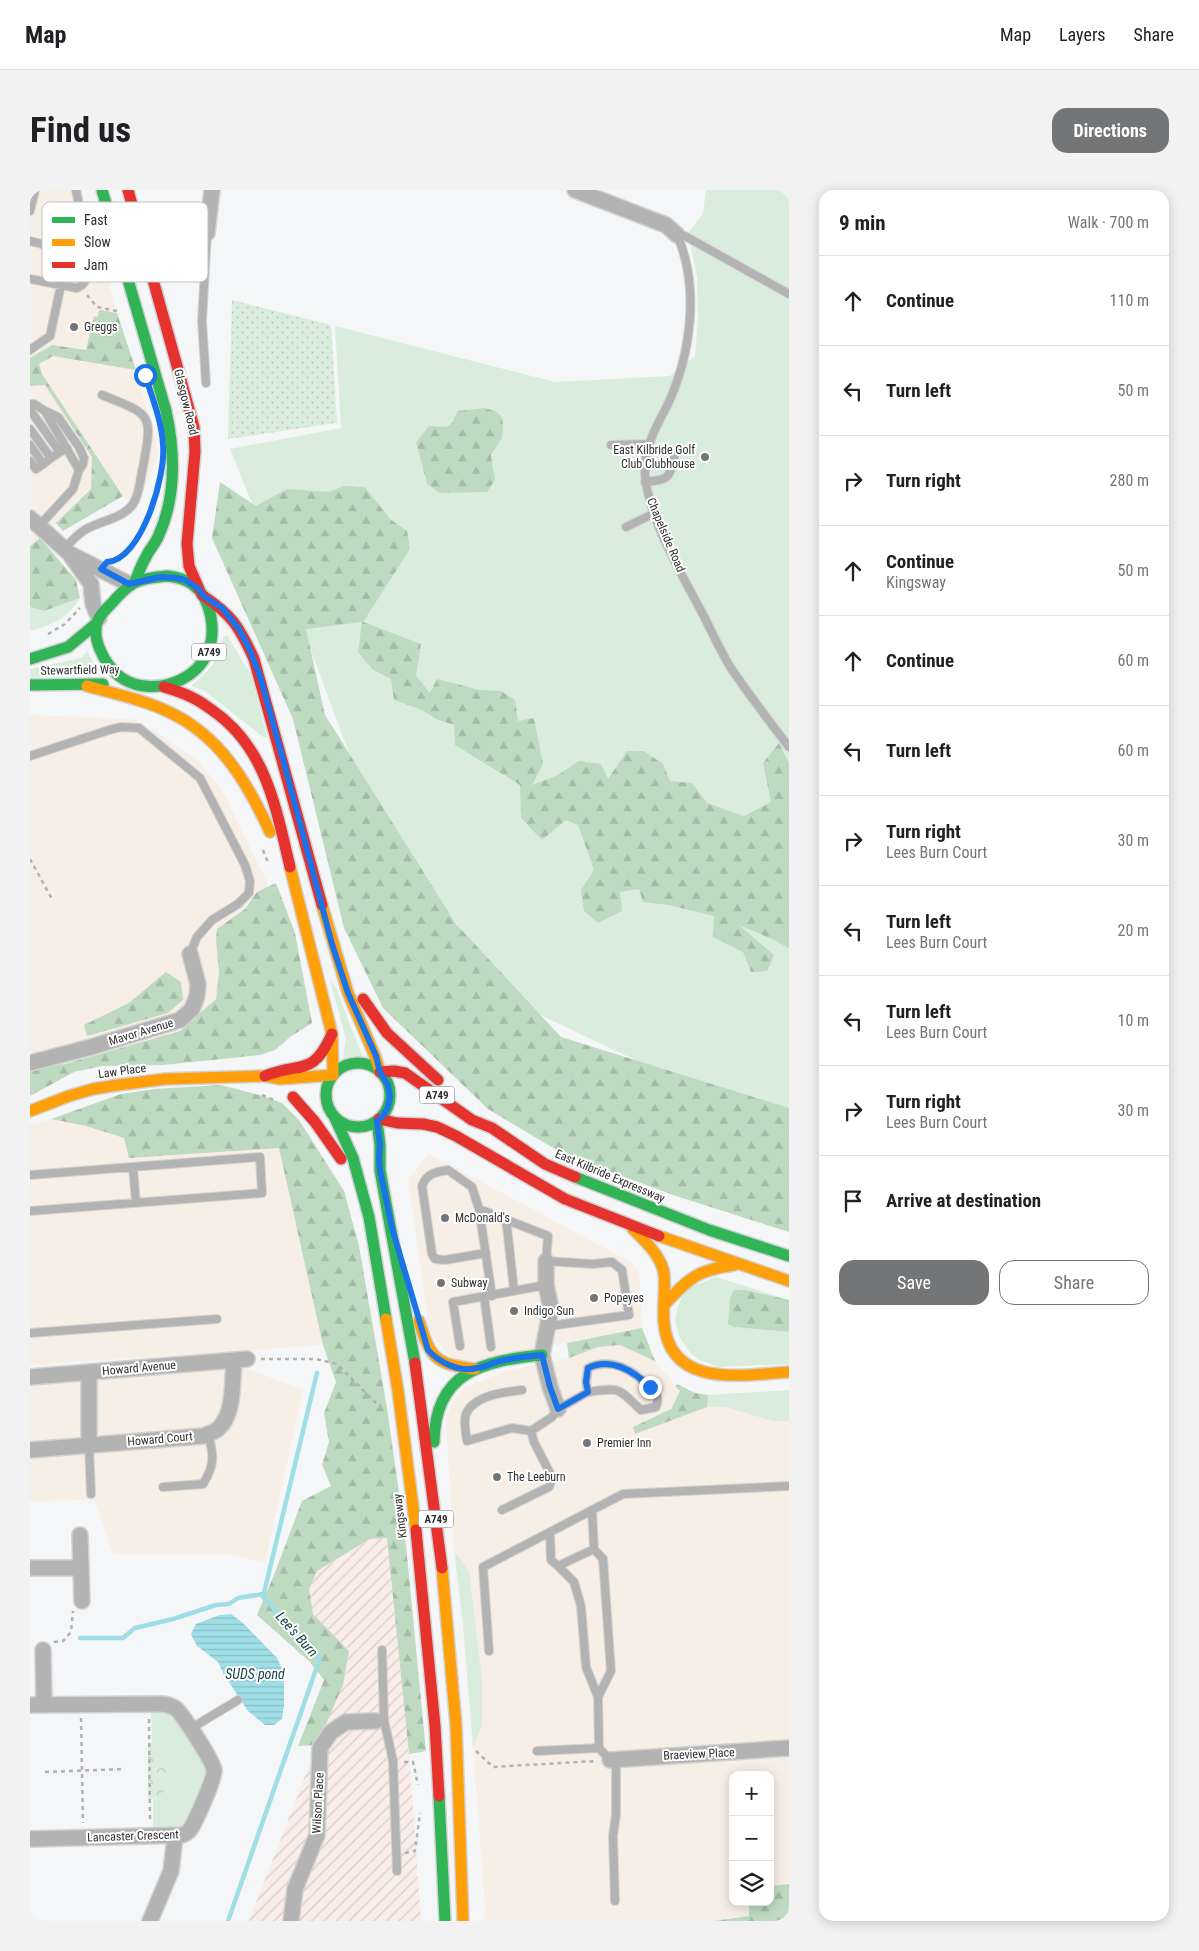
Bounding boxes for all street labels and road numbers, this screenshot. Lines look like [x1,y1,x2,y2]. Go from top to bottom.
street label: Glasgow Road [171,367,201,437]
street label: Chapelside Road [644,496,688,574]
road number: A749 [192,644,226,661]
street label: Stewartfield Way [40,662,120,678]
street label: Mavor Avenue [107,1015,175,1048]
street label: Law Place [97,1061,147,1081]
road number: A749 [420,1086,454,1104]
street label: East Kilbride Expressway [553,1147,667,1205]
street label: Howard Avenue [102,1358,177,1378]
street label: Howard Court [127,1429,194,1449]
street label: Kingsway [390,1493,410,1539]
road number: A749 [418,1510,454,1528]
street label: Braeview Place [663,1745,736,1763]
street label: Wilson Place [309,1772,327,1834]
street label: Lancaster Crescent [87,1827,179,1845]

